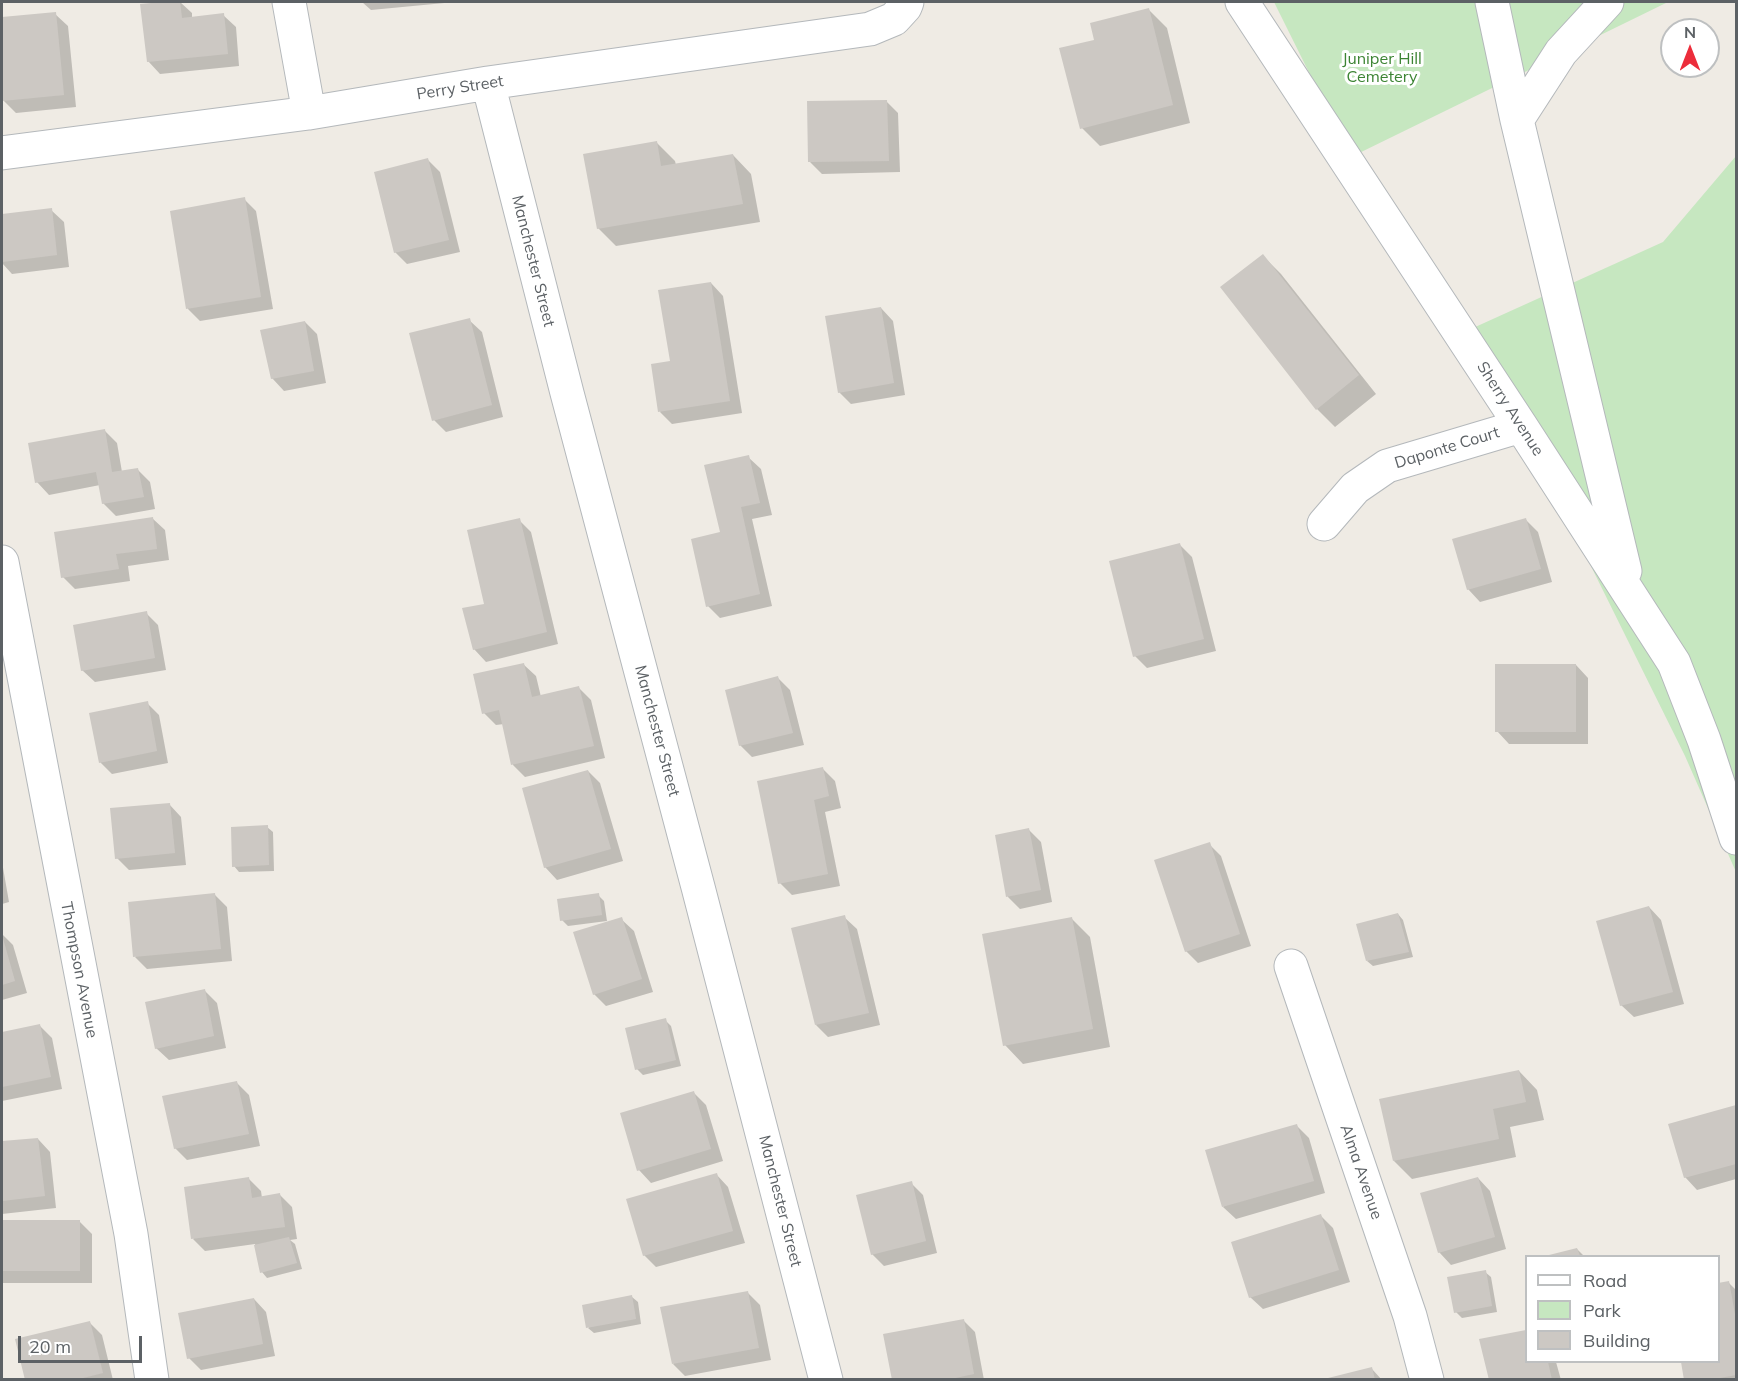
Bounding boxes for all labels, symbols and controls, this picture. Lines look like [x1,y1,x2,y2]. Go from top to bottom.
north arrow [1660,18,1720,78]
text: N [1684,22,1696,42]
park label: Juniper Hill Cemetery [1342,49,1422,87]
street label: Perry Street [415,72,505,104]
street label: Manchester Street [507,193,559,329]
street label: Sherry Avenue [1472,358,1548,460]
street label: Daponte Court [1392,423,1502,473]
street label: Manchester Street [630,663,684,799]
street label: Thompson Avenue [56,900,102,1040]
street label: Alma Avenue [1336,1122,1386,1222]
street label: Manchester Street [754,1133,806,1269]
legend [1525,1255,1720,1363]
text: Road [1583,1269,1627,1292]
text: Park [1583,1299,1621,1322]
scale bar [21,1324,146,1362]
text: Building [1583,1329,1651,1352]
text: 20 m [29,1335,71,1358]

